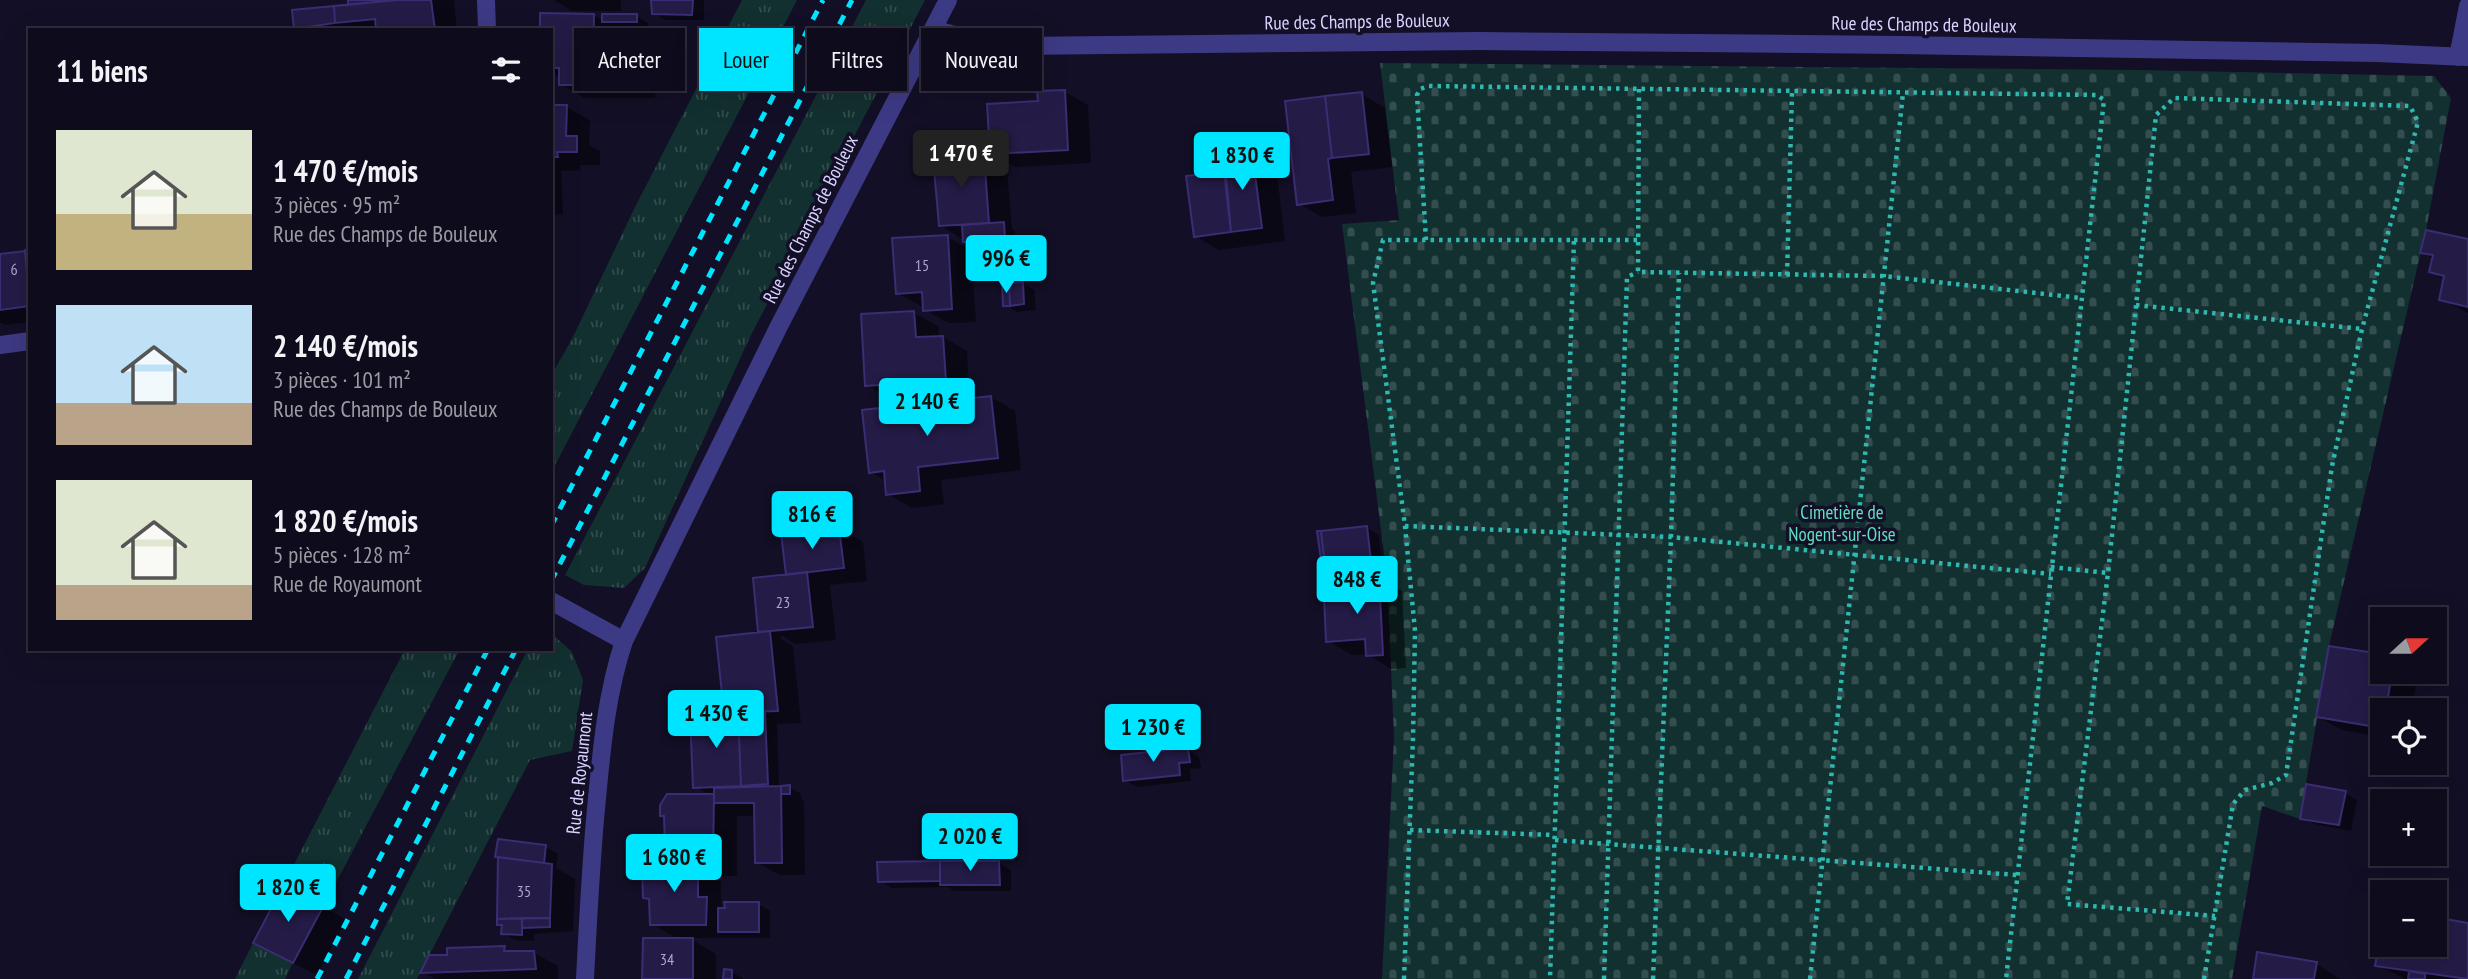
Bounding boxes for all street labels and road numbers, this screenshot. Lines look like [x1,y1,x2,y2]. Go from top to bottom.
street label: Rue des Champs de Bouleux [1264,7,1450,35]
street label: Rue des Champs de Bouleux [1831,10,2017,38]
street label: Rue des Champs de Bouleux [757,131,863,307]
street label: Rue de Royaumont [561,710,597,835]

